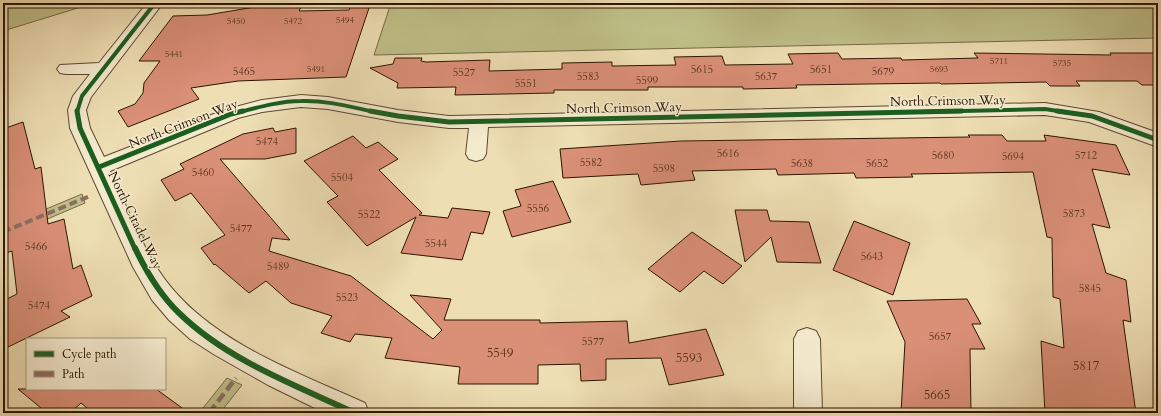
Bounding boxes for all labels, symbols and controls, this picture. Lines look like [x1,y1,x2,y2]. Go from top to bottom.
house number: 5494 [336,14,355,26]
house number: 5450 [227,15,246,27]
house number: 5472 [284,15,303,27]
house number: 5441 [165,48,183,60]
house number: 5711 [990,55,1008,67]
house number: 5735 [1053,57,1072,69]
house number: 5615 [691,62,713,77]
house number: 5651 [810,62,832,77]
house number: 5491 [307,63,325,75]
house number: 5693 [930,63,949,75]
house number: 5465 [233,64,255,79]
house number: 5679 [872,64,895,79]
house number: 5527 [453,65,476,80]
house number: 5583 [577,69,600,84]
house number: 5637 [755,69,778,84]
house number: 5599 [636,73,659,88]
house number: 5551 [515,76,537,91]
street label: North Crimson Way [890,91,1006,111]
street label: North Crimson Way [126,95,241,153]
street label: North Crimson Way [566,98,682,118]
house number: 5474 [256,134,279,149]
house number: 5616 [717,146,740,161]
house number: 5680 [932,148,955,163]
house number: 5712 [1075,148,1098,163]
house number: 5694 [1002,149,1025,164]
house number: 5582 [580,155,603,170]
house number: 5638 [791,156,813,171]
house number: 5652 [866,156,889,171]
house number: 5598 [653,161,675,176]
house number: 5460 [192,165,215,180]
street label: North Citadel Way [103,168,167,273]
house number: 5504 [331,170,354,185]
house number: 5556 [527,201,550,216]
house number: 5873 [1063,206,1086,221]
house number: 5522 [358,207,381,222]
house number: 5477 [230,221,253,236]
house number: 5544 [425,236,448,251]
house number: 5466 [25,239,48,254]
house number: 5643 [861,249,884,264]
house number: 5489 [267,259,290,274]
house number: 5845 [1079,281,1101,296]
house number: 5523 [336,290,359,305]
house number: 5474 [28,298,51,313]
house number: 5657 [929,329,952,344]
house number: 5577 [582,334,605,349]
legend [26,338,166,390]
house number: 5549 [487,344,514,362]
text: Cycle path [62,346,117,362]
house number: 5593 [676,349,702,367]
house number: 5817 [1073,357,1100,375]
text: Path [62,366,85,382]
house number: 5665 [924,386,950,404]

